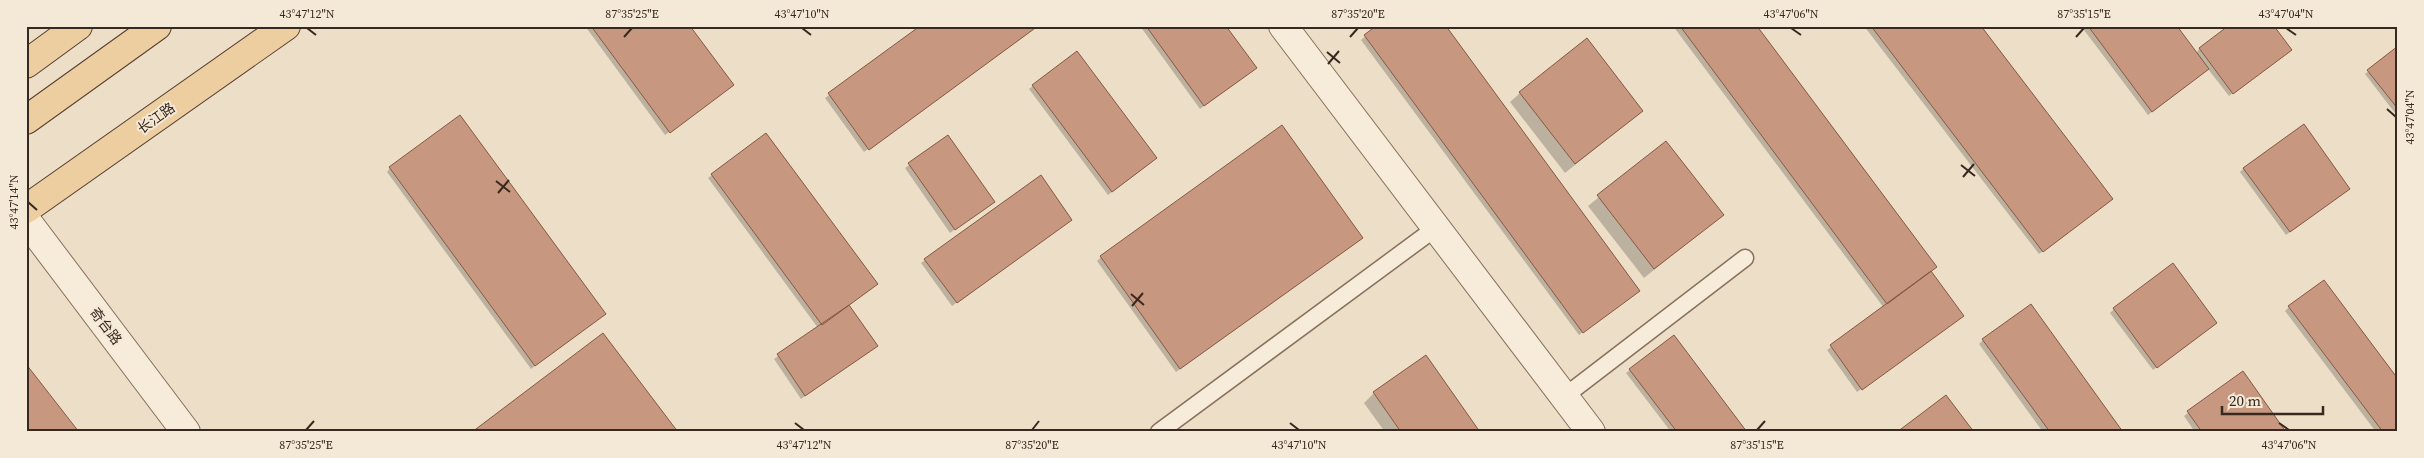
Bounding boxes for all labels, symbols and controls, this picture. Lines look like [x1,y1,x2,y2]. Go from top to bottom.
text: 43°47'12"N [279,6,335,22]
text: 87°35'25"E [605,6,659,22]
text: 43°47'10"N [774,6,830,22]
text: 87°35'20"E [1331,6,1385,22]
text: 43°47'06"N [1763,6,1819,22]
text: 87°35'15"E [2057,6,2111,22]
text: 43°47'04"N [2258,6,2314,22]
text: 43°47'04"N [2402,89,2418,145]
street label: 长江路 [133,98,179,138]
text: 43°47'14"N [6,174,22,230]
street label: 奇台路 [85,303,127,349]
scale bar [2222,383,2323,415]
text: 20 m [2229,390,2261,411]
text: 87°35'25"E [279,437,333,453]
text: 43°47'12"N [776,437,832,453]
text: 87°35'20"E [1005,437,1059,453]
text: 43°47'10"N [1271,437,1327,453]
text: 87°35'15"E [1730,437,1784,453]
text: 43°47'06"N [2261,437,2317,453]

